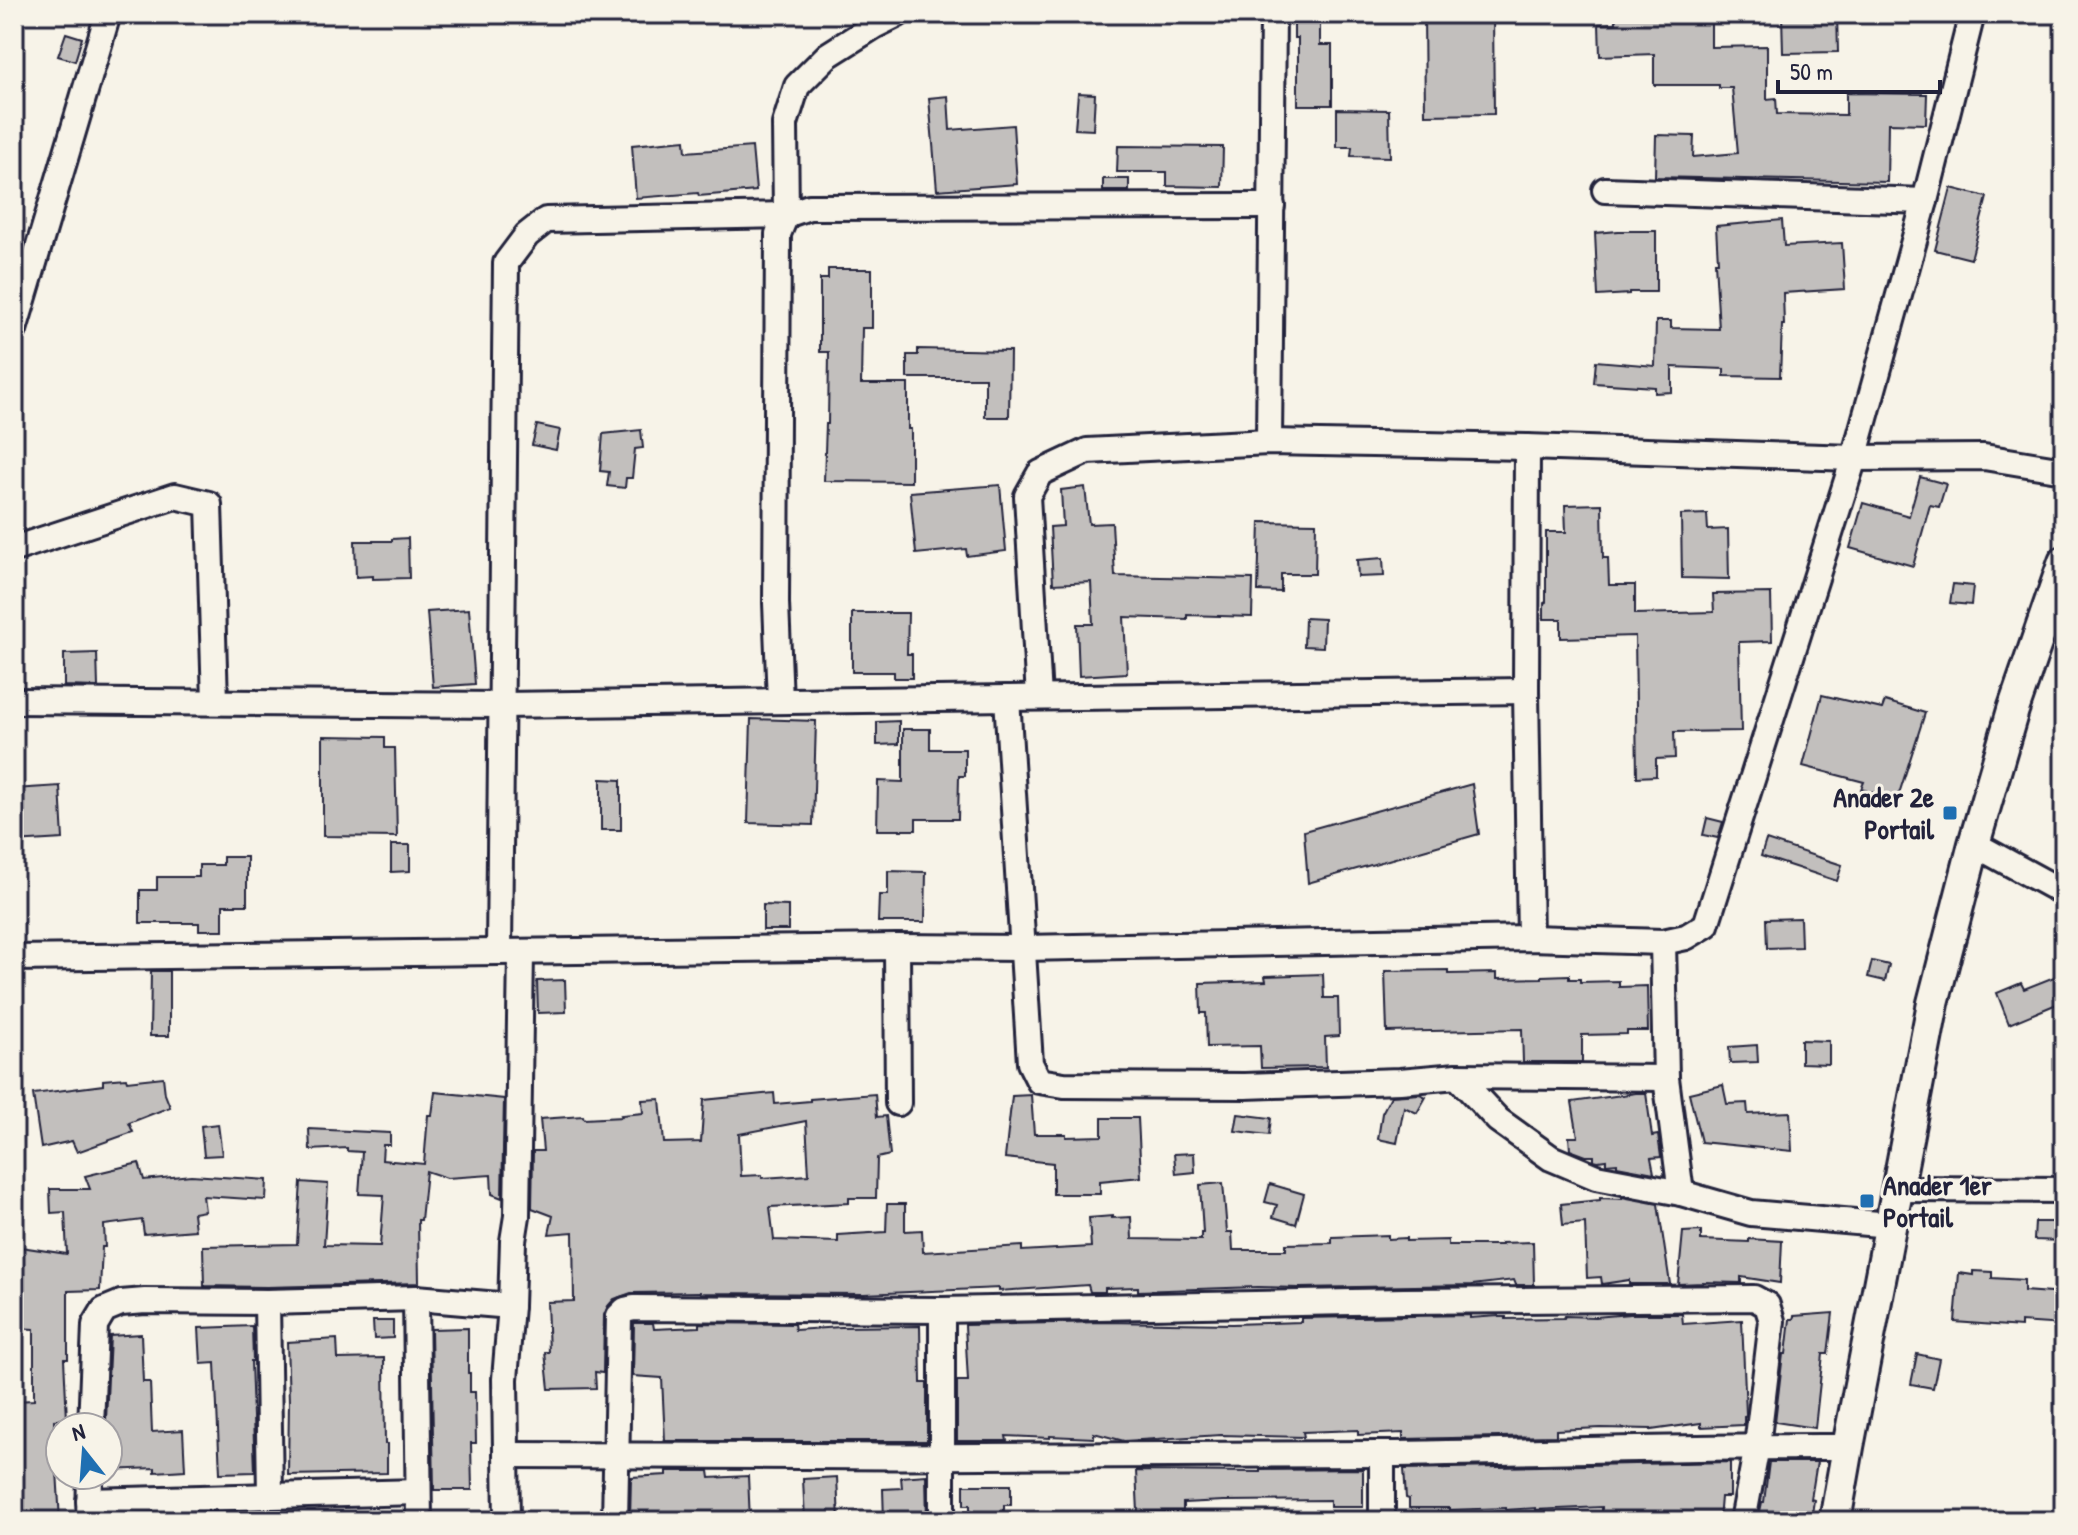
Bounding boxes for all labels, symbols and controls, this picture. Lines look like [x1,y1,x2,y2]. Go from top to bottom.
scale bar [1778,44,1940,94]
text: 50 m [1790,55,1833,87]
place label: Anader 2e Portail [1833,778,1935,848]
marker: Anader 2e Portail [1941,804,1959,822]
place label: Anader 1er Portail [1883,1166,1992,1236]
marker: Anader 1er Portail [1858,1192,1876,1210]
north arrow [44,1411,124,1491]
text: N [68,1416,88,1448]

